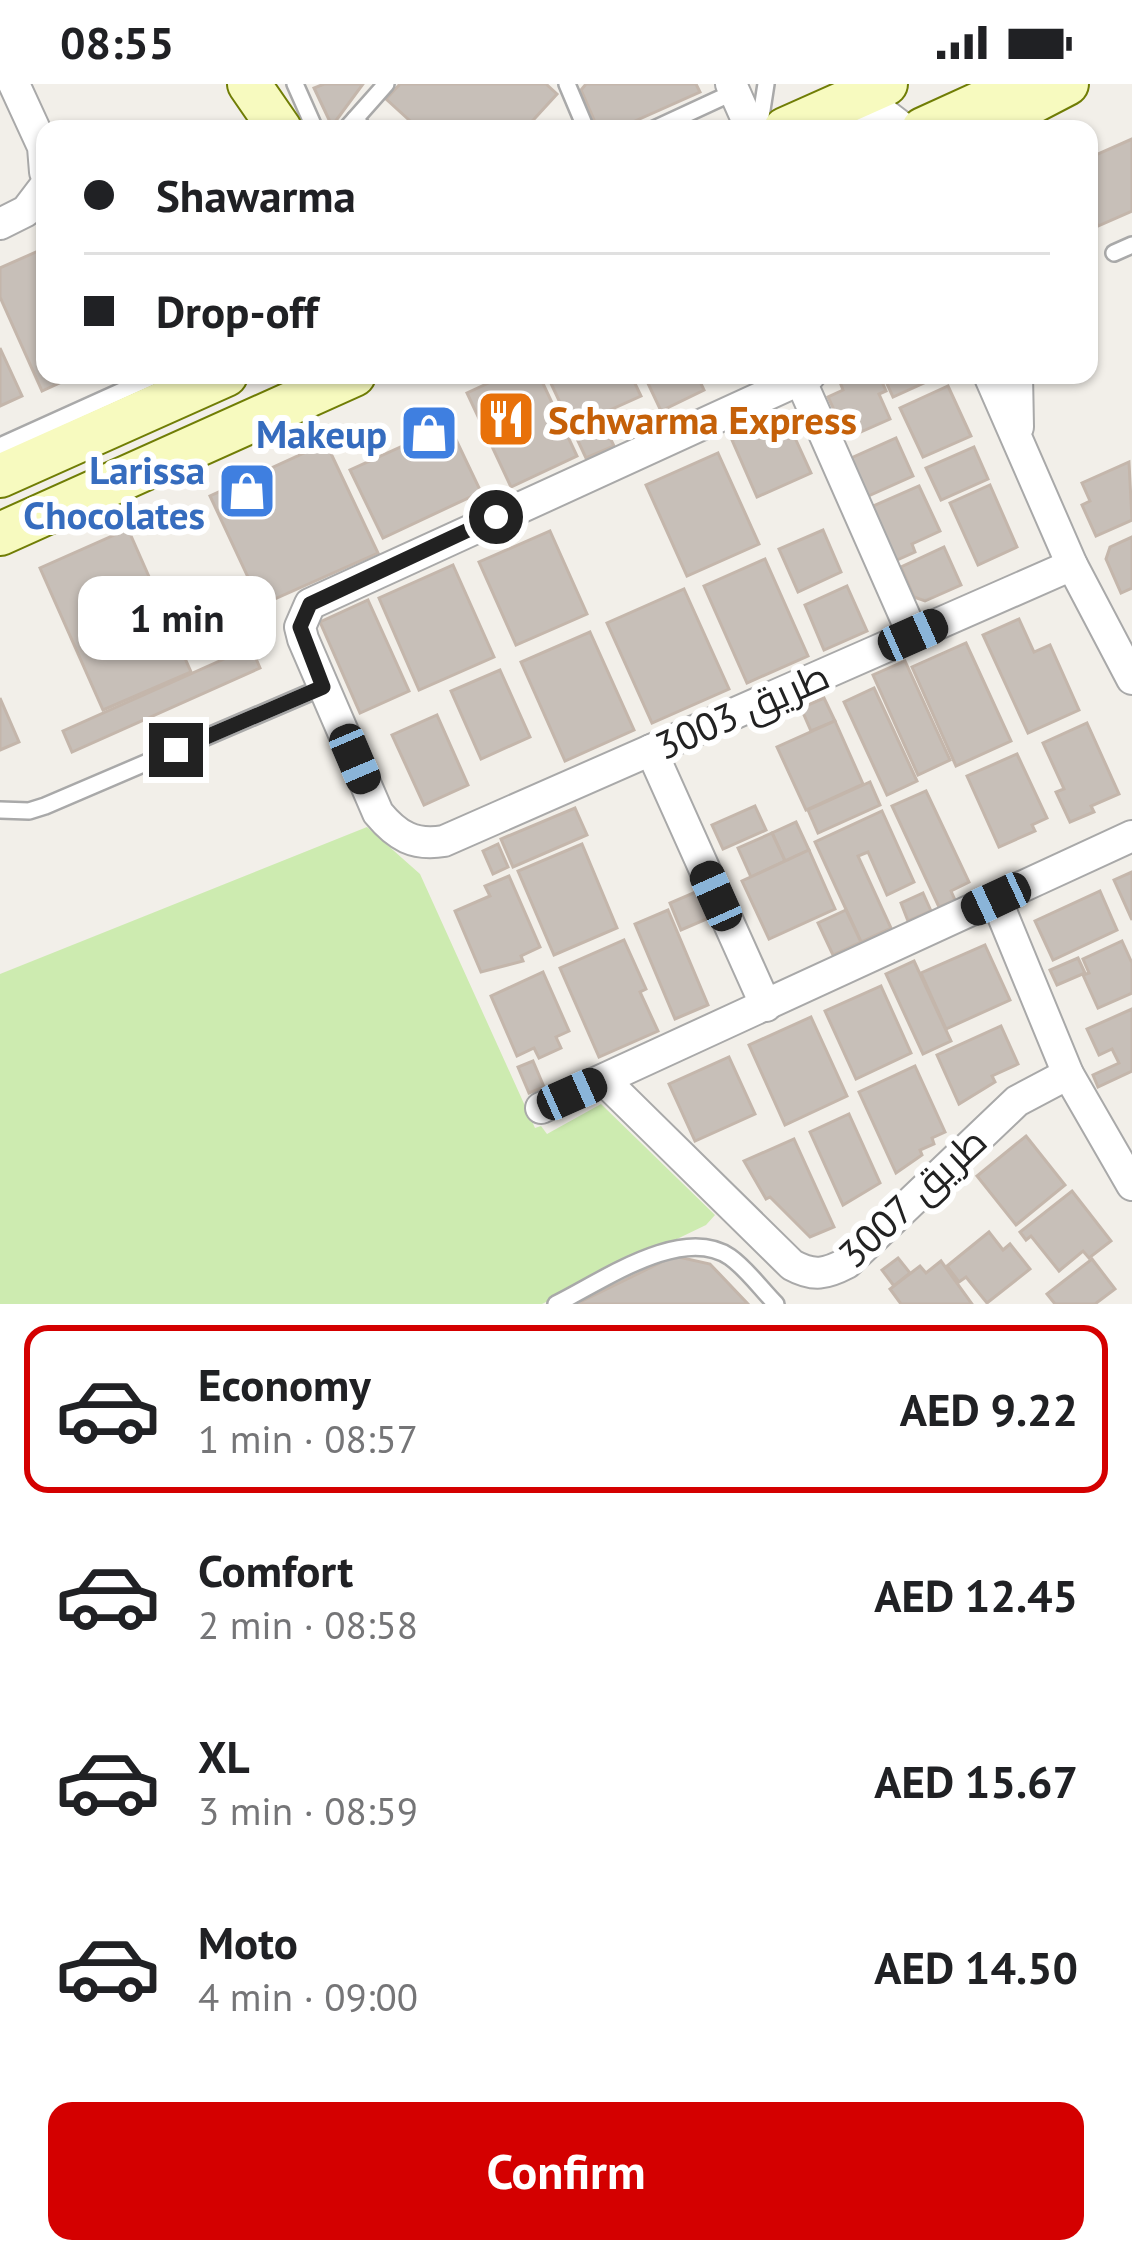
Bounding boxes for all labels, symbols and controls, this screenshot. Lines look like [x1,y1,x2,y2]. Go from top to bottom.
text: 08:55 [60,13,174,71]
text: Shawarma [156,166,356,224]
text: Drop-off [156,282,318,340]
restaurant icon: Schwarma Express [475,388,537,450]
place label: Schwarma Express [548,394,857,445]
shop icon: Makeup [398,402,460,464]
place label: Makeup [256,408,387,459]
place label: Larissa Chocolates [23,444,205,540]
shop icon: Larissa Chocolates [216,460,278,522]
route start [469,490,523,544]
callout: 1 min [77,576,275,660]
text: 1 min [129,592,225,643]
car [873,604,953,666]
street label: طريق 3003 [647,649,837,771]
car [324,719,386,799]
route end [149,723,203,777]
car [685,856,747,936]
car [956,867,1036,931]
car [532,1063,612,1125]
street label: طريق 3007 [827,1115,997,1279]
icon: car [54,1355,162,1463]
text: Economy [198,1355,371,1413]
text: AED 9.22 [900,1380,1078,1438]
text: 1 min · 08:57 [198,1413,418,1464]
icon: car [54,1541,162,1649]
text: Comfort [198,1541,353,1599]
text: AED 12.45 [874,1566,1078,1624]
text: 2 min · 08:58 [198,1599,418,1650]
icon: car [54,1727,162,1835]
text: XL [198,1727,250,1785]
text: AED 15.67 [874,1752,1078,1810]
text: 3 min · 08:59 [198,1785,418,1836]
icon: car [54,1913,162,2021]
text: Moto [198,1913,298,1971]
text: AED 14.50 [874,1938,1078,1996]
text: 4 min · 09:00 [198,1971,418,2022]
button: Confirm [48,2102,1084,2240]

